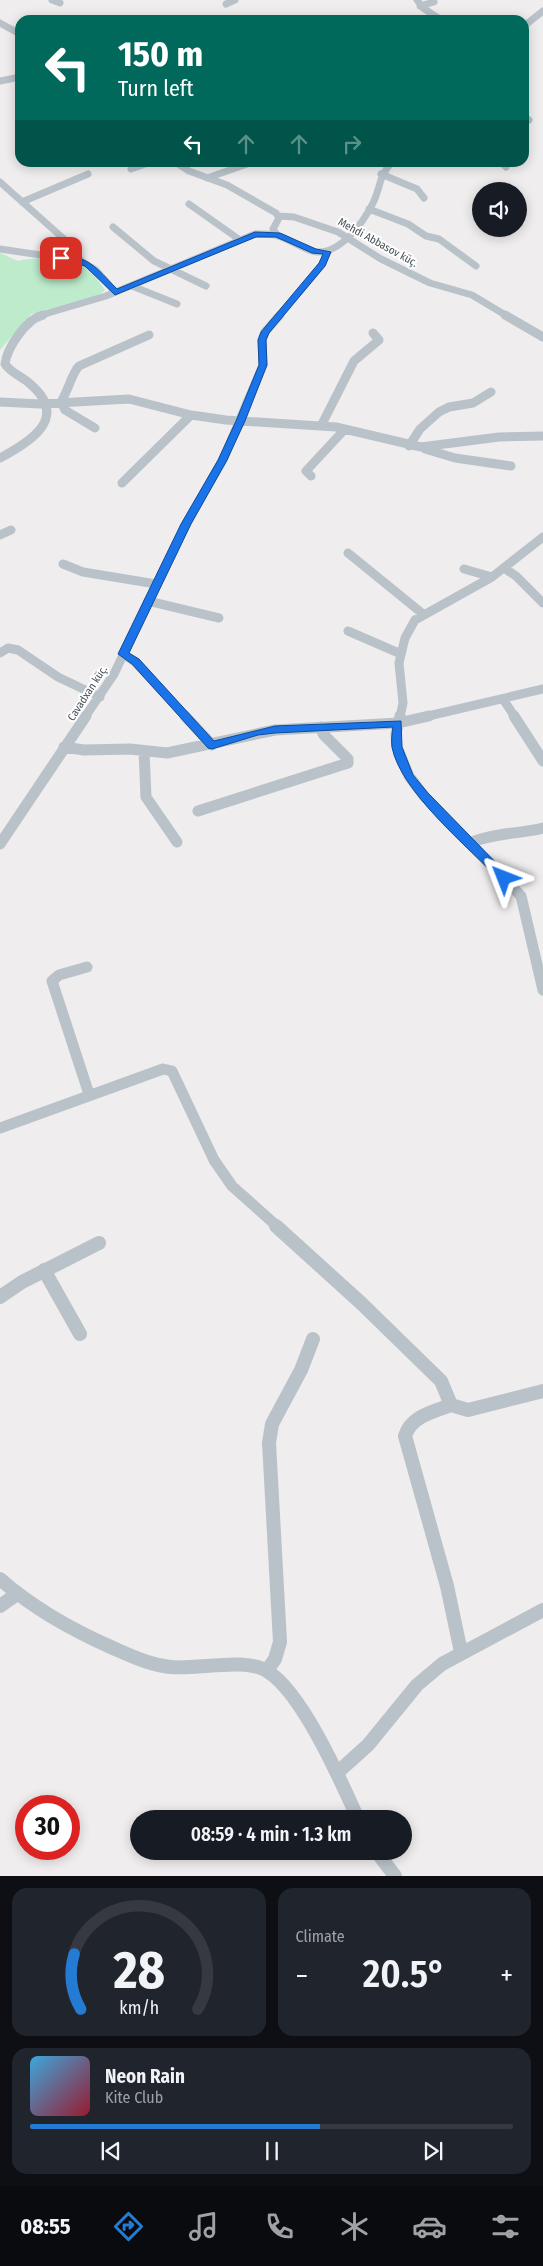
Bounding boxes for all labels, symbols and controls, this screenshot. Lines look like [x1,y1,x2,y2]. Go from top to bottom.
text: 150 m [118,33,203,75]
icon: left [35,35,100,100]
text: Turn left [118,75,194,102]
icon: left [179,130,207,158]
icon: ahead [232,130,260,158]
icon: ahead [285,130,313,158]
icon: right [338,130,366,158]
map controls [472,182,527,237]
button: sound [472,182,527,237]
street label: Mehdi Abbasov küç. [336,215,420,270]
pin [40,237,82,279]
icon: arrive [47,244,75,272]
street label: Cavadxan küç. [65,663,110,723]
position arrow [477,851,529,903]
speed limit sign: 30 [15,1795,80,1860]
text: 08:59 · 4 min · 1.3 km [191,1823,351,1846]
text: Climate [296,1927,345,1946]
text: 28 [112,1939,165,2002]
text: 20.5° [363,1951,446,1997]
text: − [296,1959,308,1992]
text: + [500,1959,513,1992]
text: km/h [119,1997,159,2019]
text: Neon Rain [105,2065,185,2088]
text: Kite Club [105,2088,163,2107]
icon: previous [97,2137,125,2165]
icon: pause [258,2137,286,2165]
icon: next [419,2137,447,2165]
icon: directions [111,2209,146,2244]
icon: music [186,2209,221,2244]
icon: phone [262,2209,297,2244]
icon: climate [337,2209,372,2244]
icon: car [412,2209,447,2244]
icon: filters [488,2209,523,2244]
text: 08:55 [20,2213,71,2240]

